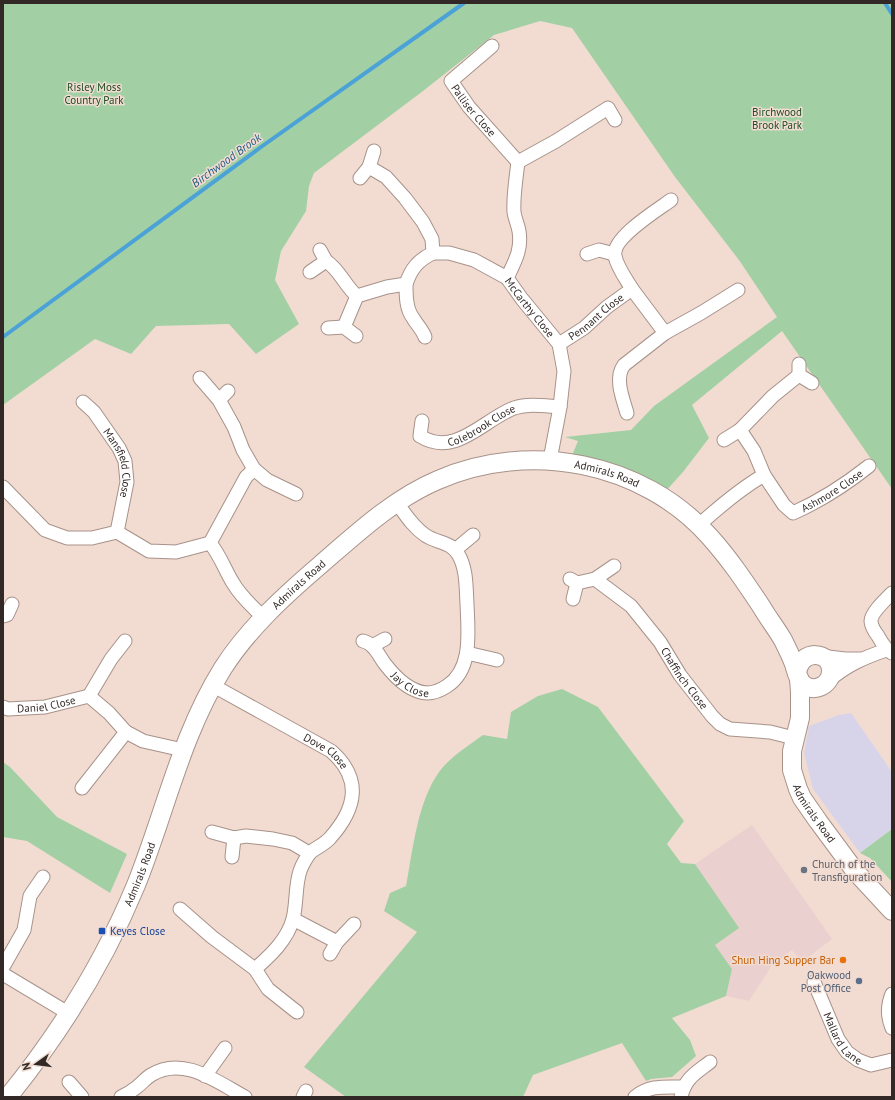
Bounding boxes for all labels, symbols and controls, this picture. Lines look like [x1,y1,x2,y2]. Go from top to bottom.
park label: Risley Moss Country Park [64,80,124,107]
street label: Palliser Close [448,82,499,140]
park label: Birchwood Brook Park [752,105,803,132]
water label: Birchwood Brook [188,129,264,190]
street label: McCarthy Close [502,275,558,340]
street label: Pennant Close [566,290,627,343]
street label: Colebrook Close [446,401,518,449]
street label: Mansfield Close [100,425,134,499]
street label: Admirals Road [573,457,642,490]
street label: Ashmore Close [799,466,866,515]
street label: Admirals Road [269,556,329,612]
street label: Chaffinch Close [658,645,711,712]
street label: Jay Close [387,668,430,700]
street label: Daniel Close [17,693,77,715]
street label: Dove Close [301,730,352,772]
street label: Admirals Road [790,782,839,845]
street label: Admirals Road [121,840,158,908]
place label: Church of the Transfiguration [812,857,882,884]
marker: Church of the Transfiguration [799,865,809,875]
place label: Keyes Close [110,924,166,938]
marker: Keyes Close [97,926,107,936]
place label: Shun Hing Supper Bar [732,953,835,967]
marker: Shun Hing Supper Bar [838,955,848,965]
place label: Oakwood Post Office [801,968,851,995]
marker: Oakwood Post Office [854,976,864,986]
street label: Mallard Lane [821,1010,864,1068]
north arrow [16,1044,56,1084]
text: N [19,1061,34,1072]

